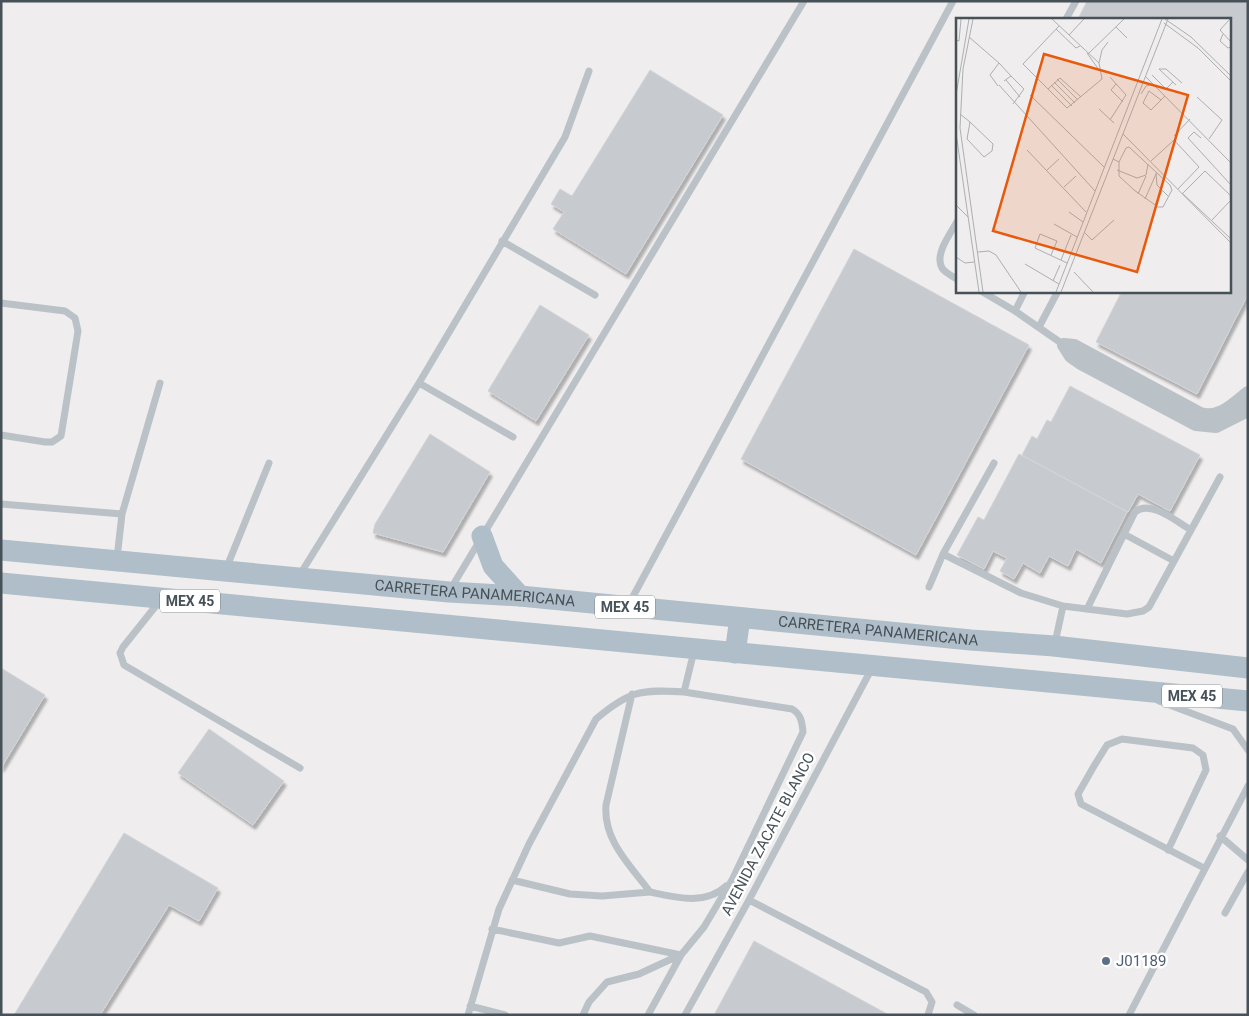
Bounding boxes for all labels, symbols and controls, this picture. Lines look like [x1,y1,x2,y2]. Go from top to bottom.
inset map [956,18,1232,292]
street label: CARRETERA PANAMERICANA [374,576,576,610]
road number: MEX 45 [160,590,220,612]
road number: MEX 45 [595,596,655,618]
street label: CARRETERA PANAMERICANA [777,612,979,650]
road number: MEX 45 [1162,684,1222,708]
street label: AVENIDA ZACATE BLANCO [717,749,819,919]
place label: J01189 [1116,952,1166,970]
marker: J01189 [1100,955,1112,967]

